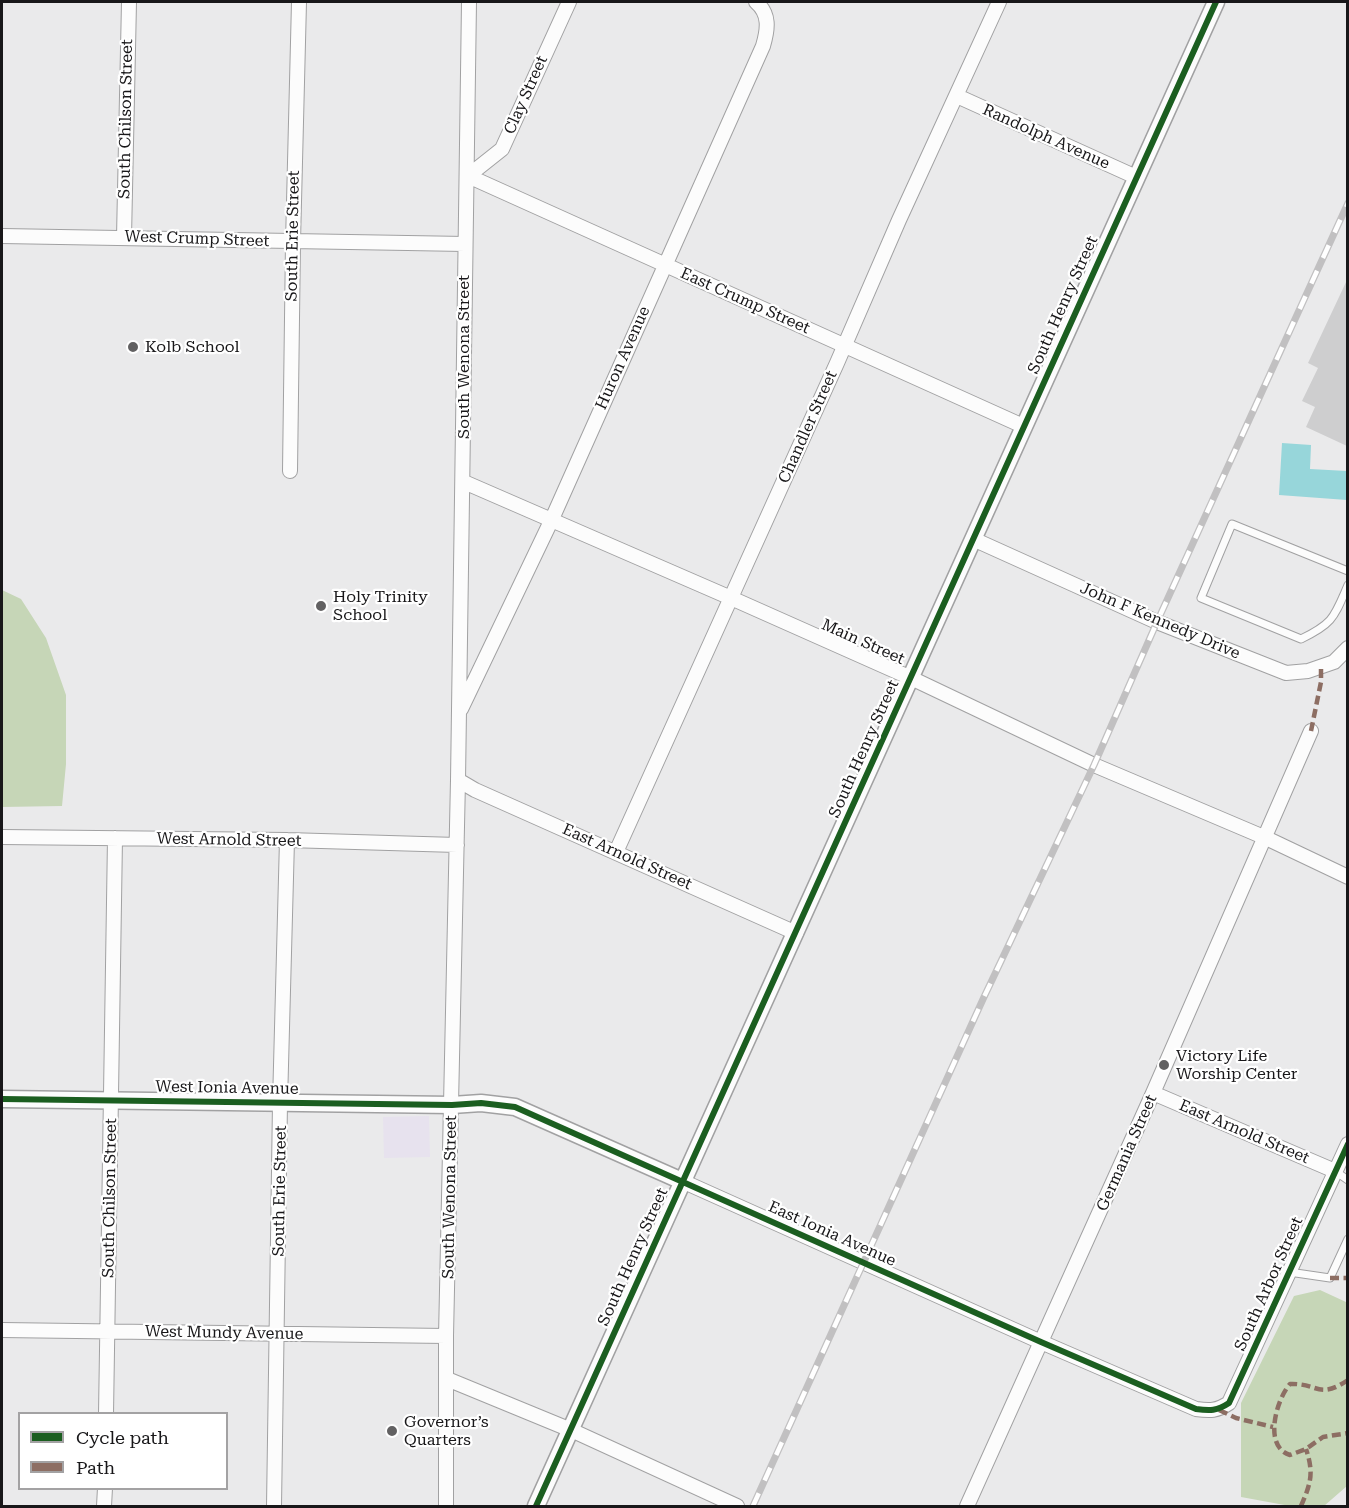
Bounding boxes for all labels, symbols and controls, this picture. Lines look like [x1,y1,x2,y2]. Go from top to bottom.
street label: South Chilson Street [115,39,137,199]
street label: Clay Street [500,53,552,137]
street label: Randolph Avenue [979,100,1113,174]
street label: South Erie Street [282,170,304,302]
street label: West Crump Street [124,227,270,251]
street label: South Henry Street [1024,233,1102,377]
street label: East Crump Street [677,264,813,338]
street label: South Wenona Street [454,275,474,439]
street label: Huron Avenue [592,303,654,413]
place label: Kolb School [145,337,240,357]
marker: Kolb School [126,340,140,354]
street label: Chandler Street [775,368,841,486]
street label: John F Kennedy Drive [1077,579,1243,663]
place label: Holy Trinity School [333,587,428,625]
marker: Holy Trinity School [314,599,328,613]
street label: Main Street [818,615,908,669]
street label: South Henry Street [825,677,903,821]
street label: East Arnold Street [559,820,695,894]
street label: West Arnold Street [156,829,302,851]
place label: Victory Life Worship Center [1176,1046,1297,1084]
marker: Victory Life Worship Center [1157,1058,1171,1072]
street label: West Ionia Avenue [155,1077,299,1099]
street label: Germania Street [1093,1092,1161,1214]
street label: East Arnold Street [1176,1096,1312,1168]
street label: South Wenona Street [439,1115,461,1279]
street label: South Chilson Street [99,1118,121,1278]
street label: South Erie Street [269,1125,291,1257]
street label: South Henry Street [594,1185,672,1329]
street label: East Ionia Avenue [765,1197,899,1271]
street label: South Arbor Street [1231,1214,1307,1354]
street label: West Mundy Avenue [145,1322,303,1344]
legend [18,1412,228,1490]
place label: Governor’s Quarters [404,1412,489,1450]
marker: Governor’s Quarters [385,1424,399,1438]
text: Cycle path [76,1427,169,1448]
text: Path [76,1457,115,1478]

